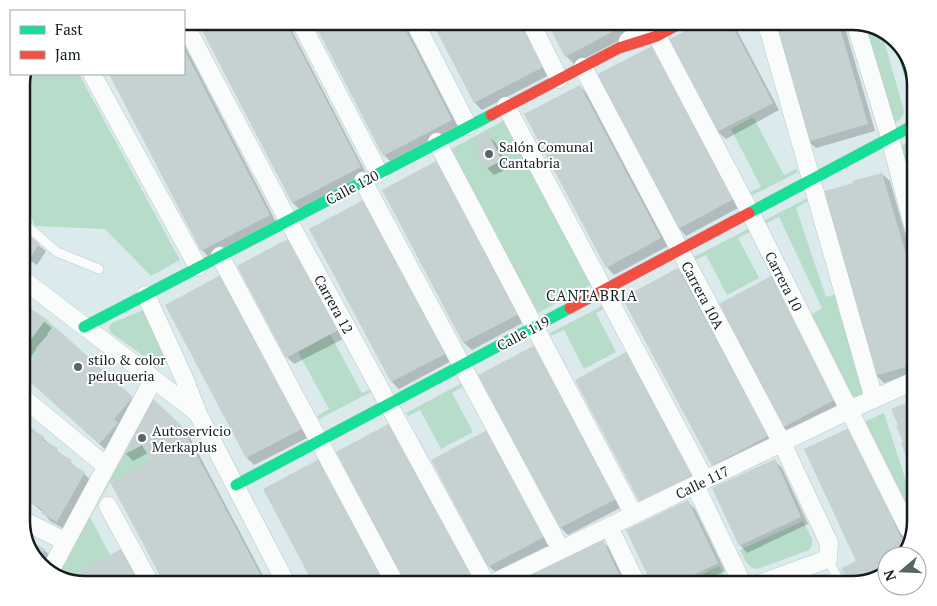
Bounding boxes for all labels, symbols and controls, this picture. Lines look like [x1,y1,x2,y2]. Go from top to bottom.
legend [10,10,185,75]
text: Fast [55,19,83,39]
text: Jam [55,44,81,64]
place label: Salón Comunal Cantabria [499,137,593,172]
marker: Salón Comunal Cantabria [483,148,495,160]
street label: Calle 120 [322,165,382,209]
street label: Carrera 10 [761,248,807,314]
street label: Carrera 10A [677,258,729,333]
street label: Carrera 12 [310,271,358,337]
district label: CANTABRIA [546,285,638,305]
street label: Calle 119 [493,311,553,355]
place label: stilo & color peluqueria [88,350,166,385]
marker: stilo & color peluqueria [72,361,84,373]
place label: Autoservicio Merkaplus [152,421,231,456]
marker: Autoservicio Merkaplus [136,432,148,444]
street label: Calle 117 [672,461,732,503]
north arrow [877,546,927,596]
text: N [878,567,900,584]

